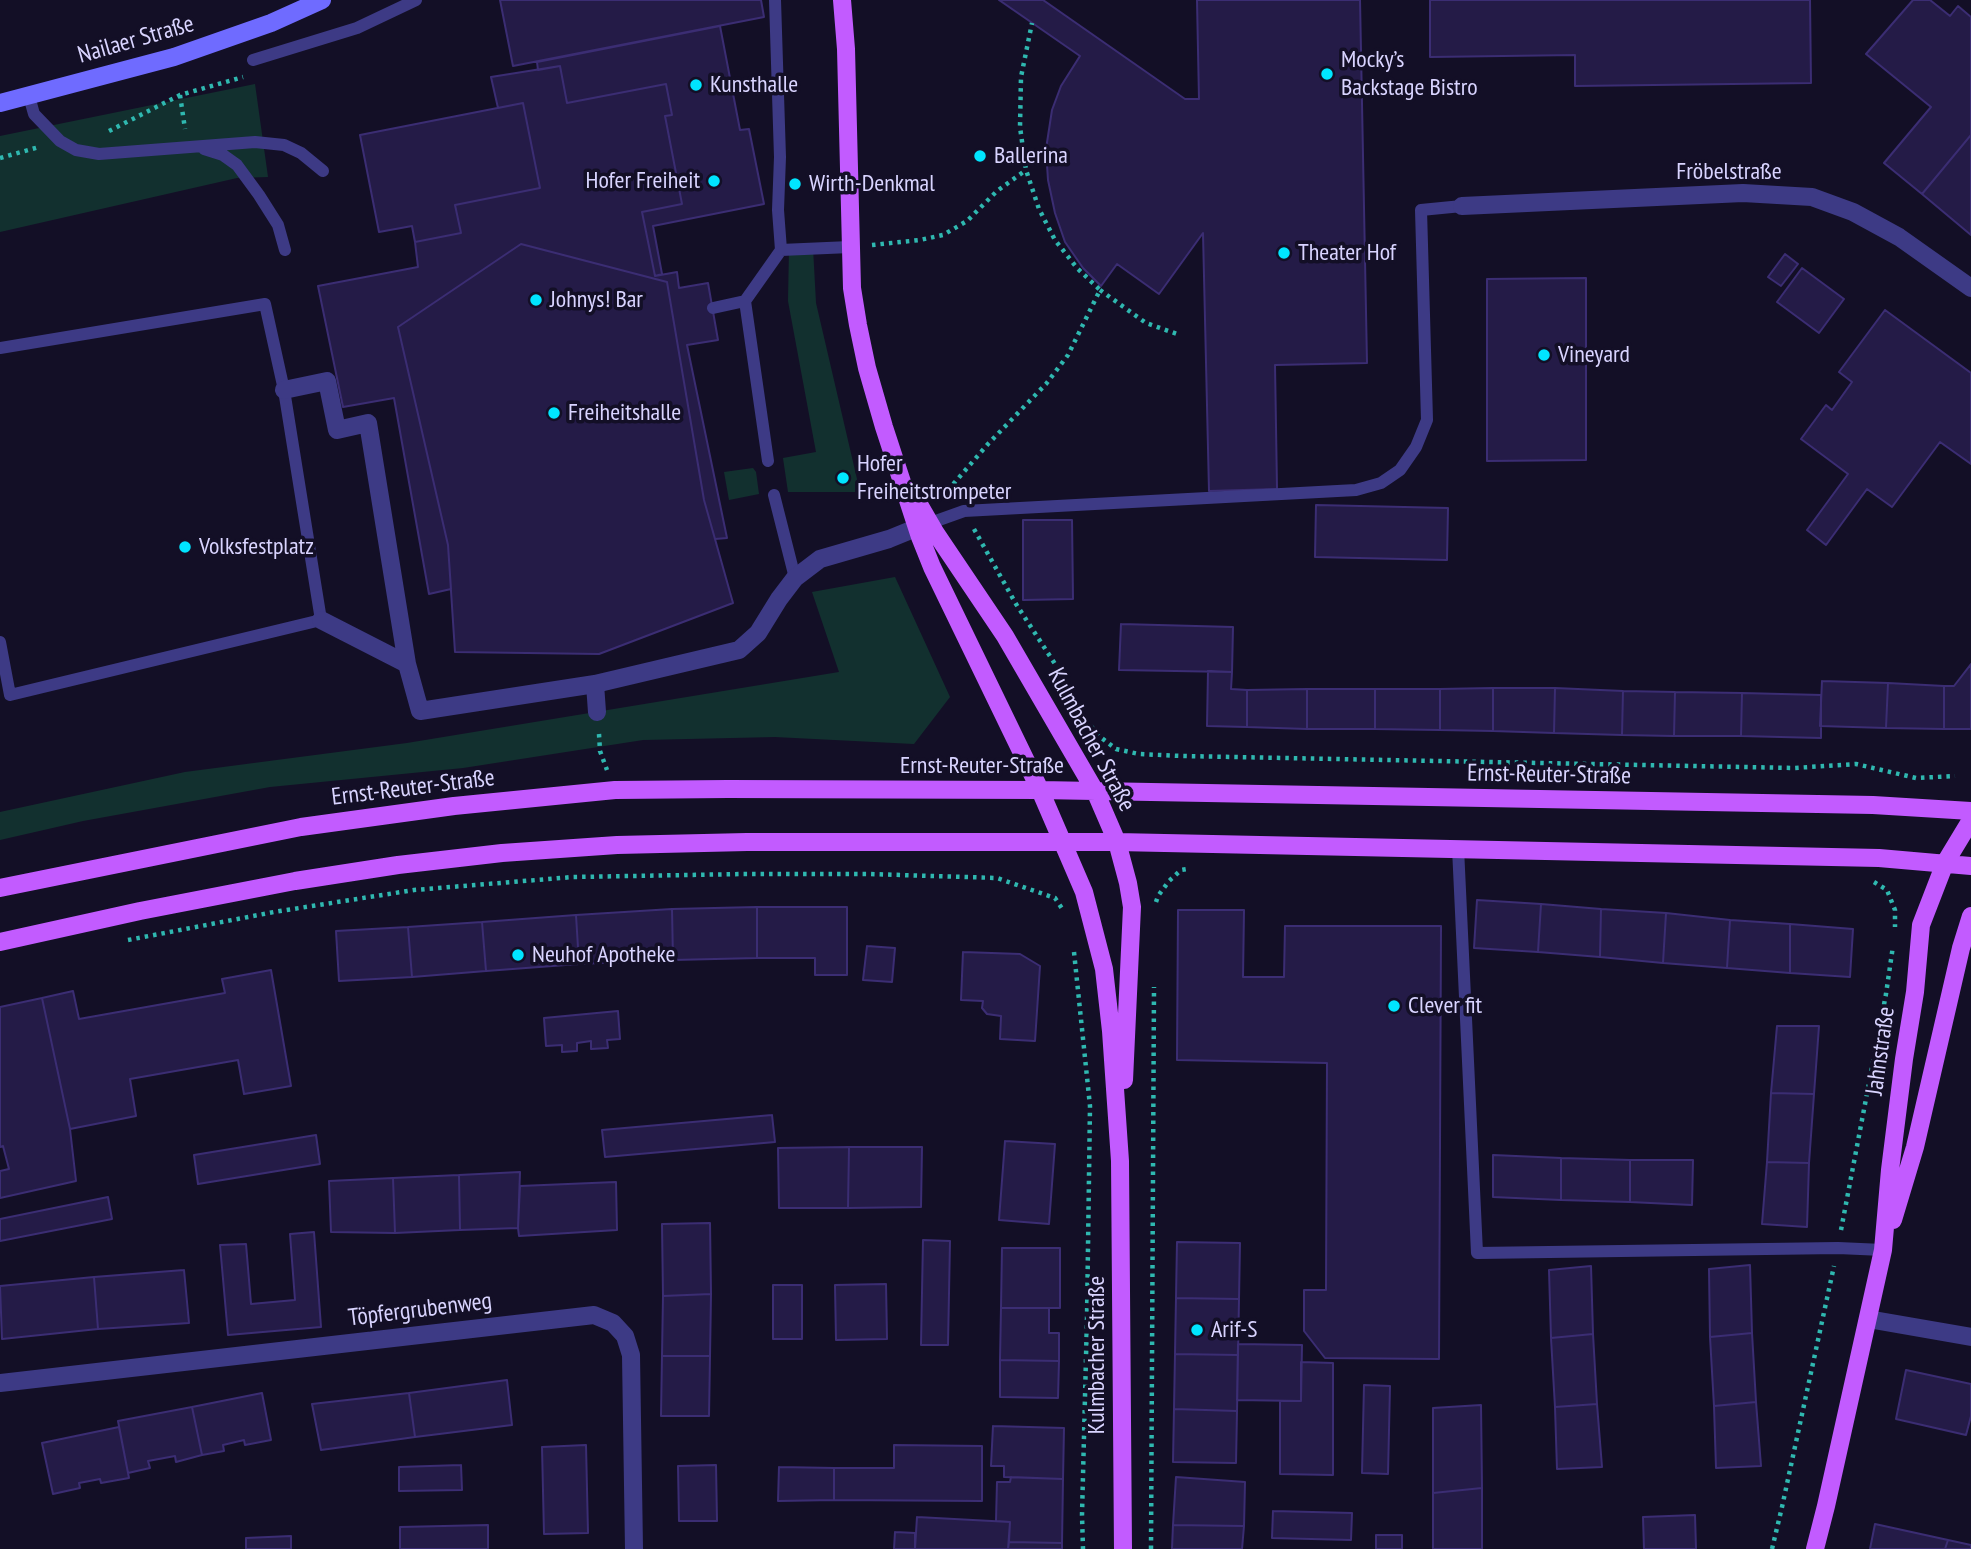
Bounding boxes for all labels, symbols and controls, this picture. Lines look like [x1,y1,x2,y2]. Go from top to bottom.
street label: Nailaer Straße [75,10,197,70]
place label: Mocky’s Backstage Bistro [1341,46,1478,102]
marker: Mocky’s Backstage Bistro [1319,66,1335,82]
place label: Kunsthalle [710,71,798,99]
marker: Kunsthalle [688,77,704,93]
place label: Ballerina [994,142,1068,170]
marker: Ballerina [972,148,988,164]
street label: Fröbelstraße [1676,158,1782,186]
place label: Hofer Freiheit [586,167,700,195]
place label: Wirth-Denkmal [809,170,935,198]
marker: Hofer Freiheit [706,173,722,189]
marker: Wirth-Denkmal [787,176,803,192]
place label: Theater Hof [1298,239,1396,267]
marker: Theater Hof [1276,245,1292,261]
place label: Johnys! Bar [550,286,643,314]
marker: Johnys! Bar [528,292,544,308]
place label: Vineyard [1558,341,1630,369]
marker: Vineyard [1536,347,1552,363]
place label: Freiheitshalle [568,399,681,427]
marker: Freiheitshalle [546,405,562,421]
place label: Hofer Freiheitstrompeter [857,450,1011,506]
marker: Hofer Freiheitstrompeter [835,470,851,486]
place label: Volksfestplatz [199,533,314,561]
marker: Volksfestplatz [177,539,193,555]
street label: Kulmbacher Straße [1041,663,1141,817]
street label: Ernst-Reuter-Straße [900,752,1064,780]
street label: Ernst-Reuter-Straße [1467,759,1631,791]
street label: Ernst-Reuter-Straße [330,764,496,812]
place label: Neuhof Apotheke [532,941,675,969]
marker: Neuhof Apotheke [510,947,526,963]
place label: Clever fit [1408,992,1482,1020]
marker: Clever fit [1386,998,1402,1014]
street label: Jahnstraße [1861,1005,1901,1097]
street label: Kulmbacher Straße [1083,1276,1111,1434]
street label: Töpfergrubenweg [347,1287,493,1333]
place label: Arif-S [1211,1316,1258,1344]
marker: Arif-S [1189,1322,1205,1338]

